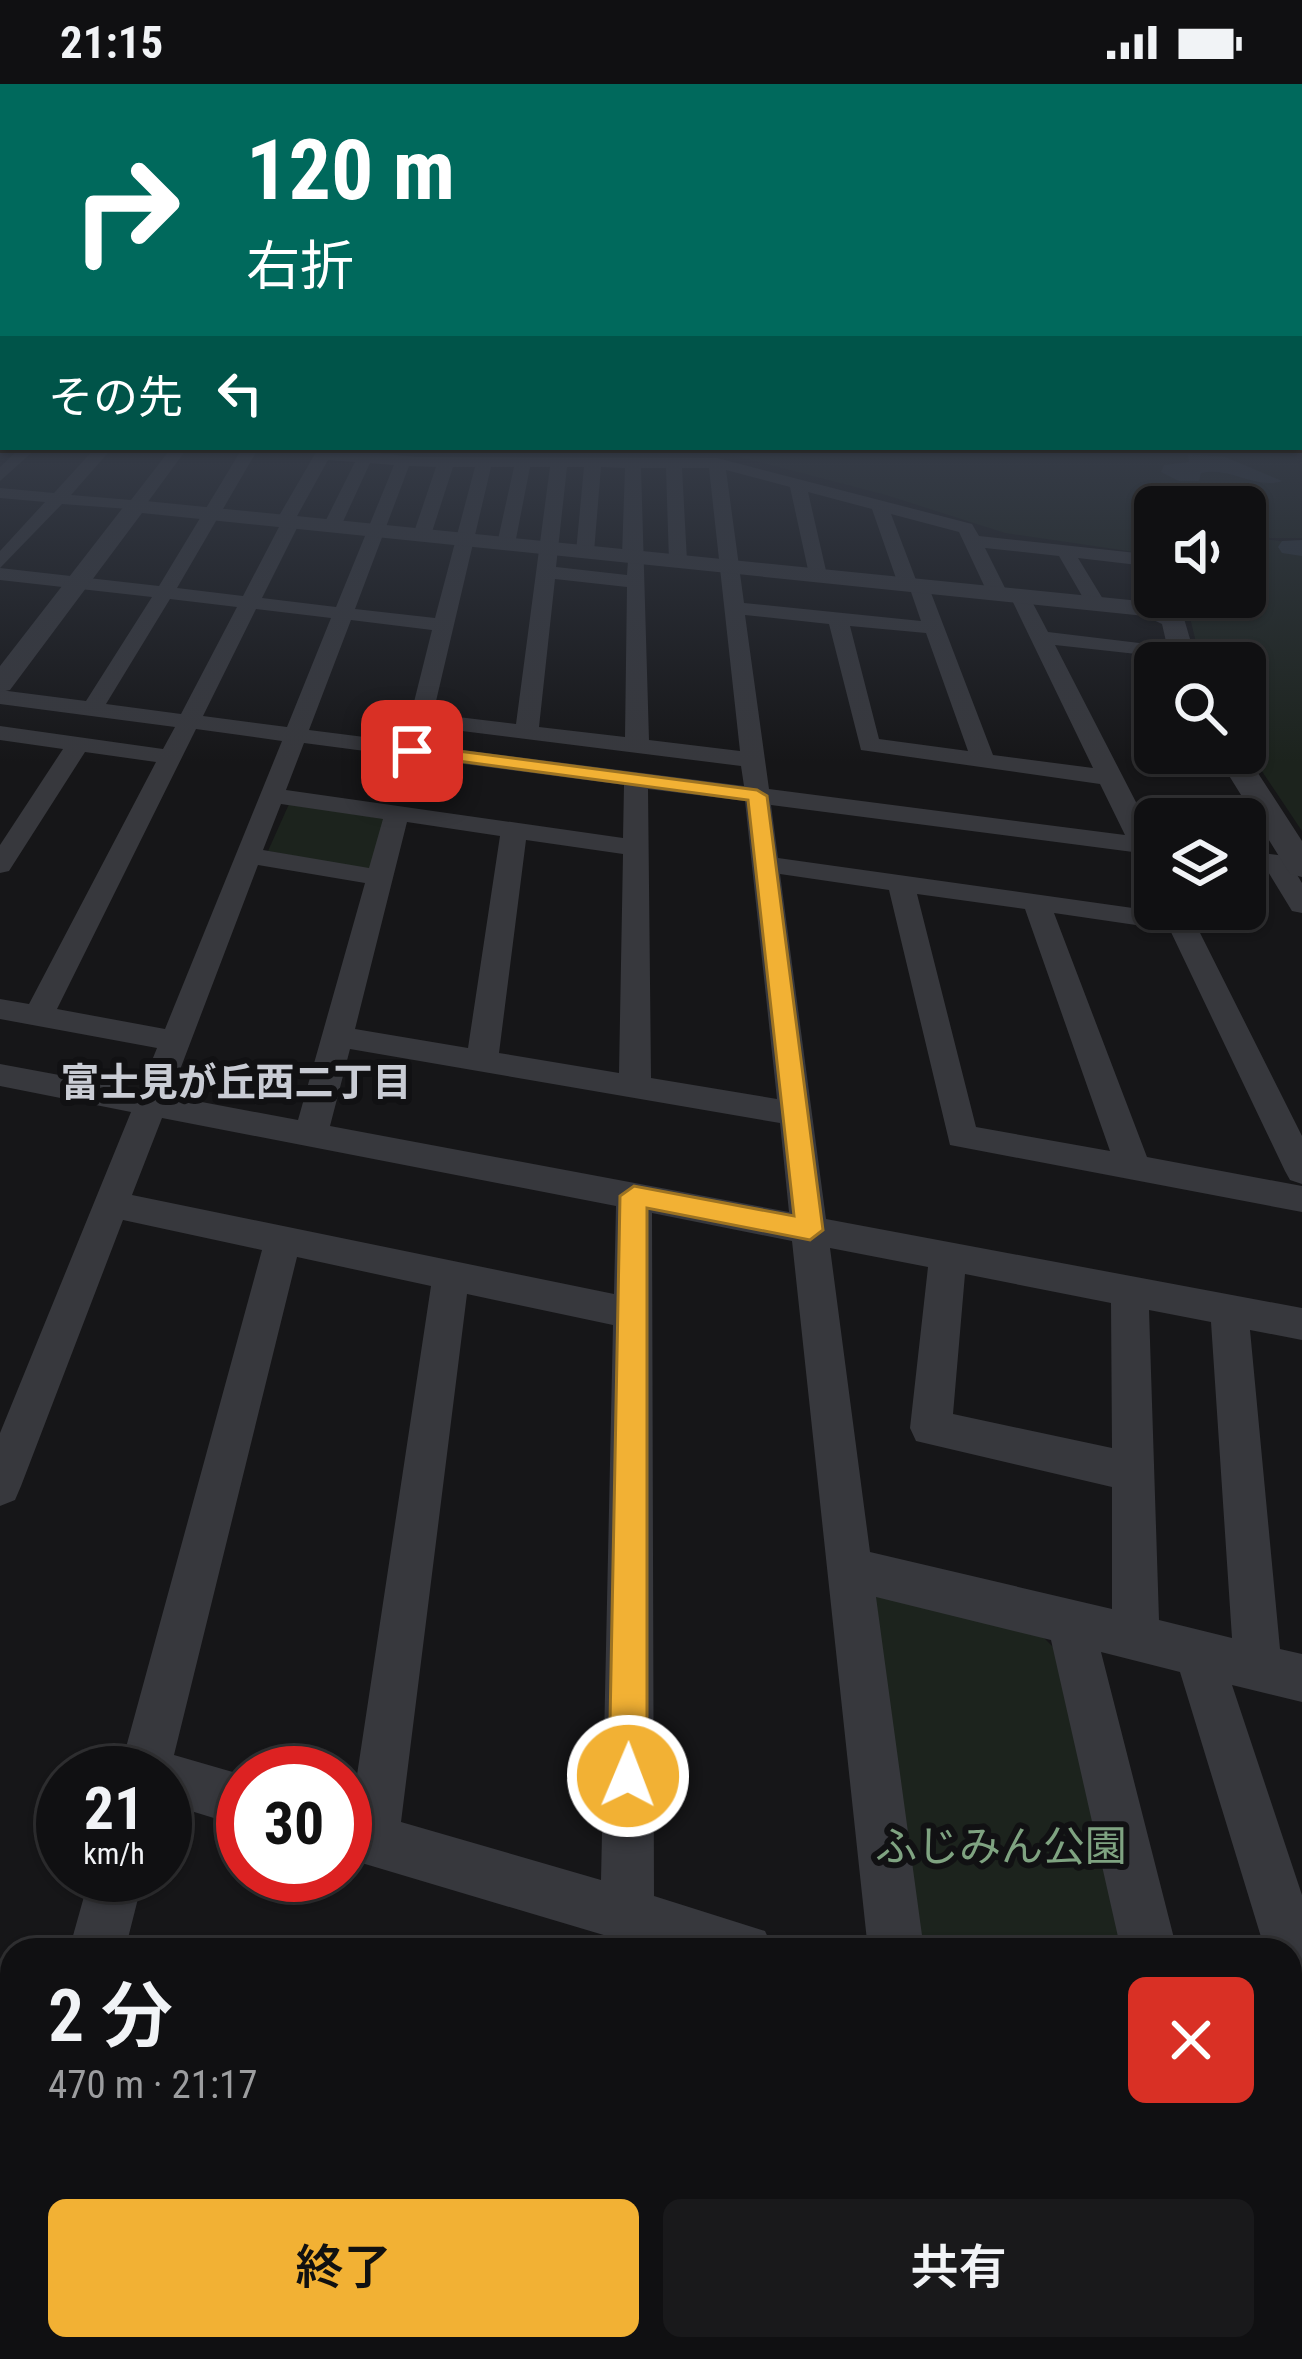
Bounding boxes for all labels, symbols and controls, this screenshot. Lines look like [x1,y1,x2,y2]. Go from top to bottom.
text: 21:15 [60,16,163,69]
text: 120 m [246,121,455,220]
icon: right [48,132,204,288]
text: 右折 [246,235,354,298]
icon: left [207,360,273,426]
text: その先 [48,371,183,424]
map controls [1134,486,1266,930]
button: sound [1134,486,1266,618]
button: search [1134,642,1266,774]
pin [361,700,463,802]
icon: arrive [379,718,445,784]
button: layers [1134,798,1266,930]
district label: 富士見が丘西二丁目 [60,1060,412,1106]
position arrow [565,1713,691,1839]
speed limit sign: 30 [216,1746,372,1902]
text: 21 [84,1773,144,1844]
park label: ふじみん公園 [875,1822,1127,1871]
text: km/h [83,1836,145,1871]
text: 2 分 [48,1974,173,2059]
button: close [1128,1977,1254,2103]
text: 470 m · 21:17 [48,2062,258,2108]
button: 終了 [48,2199,639,2337]
button: 共有 [663,2199,1254,2337]

